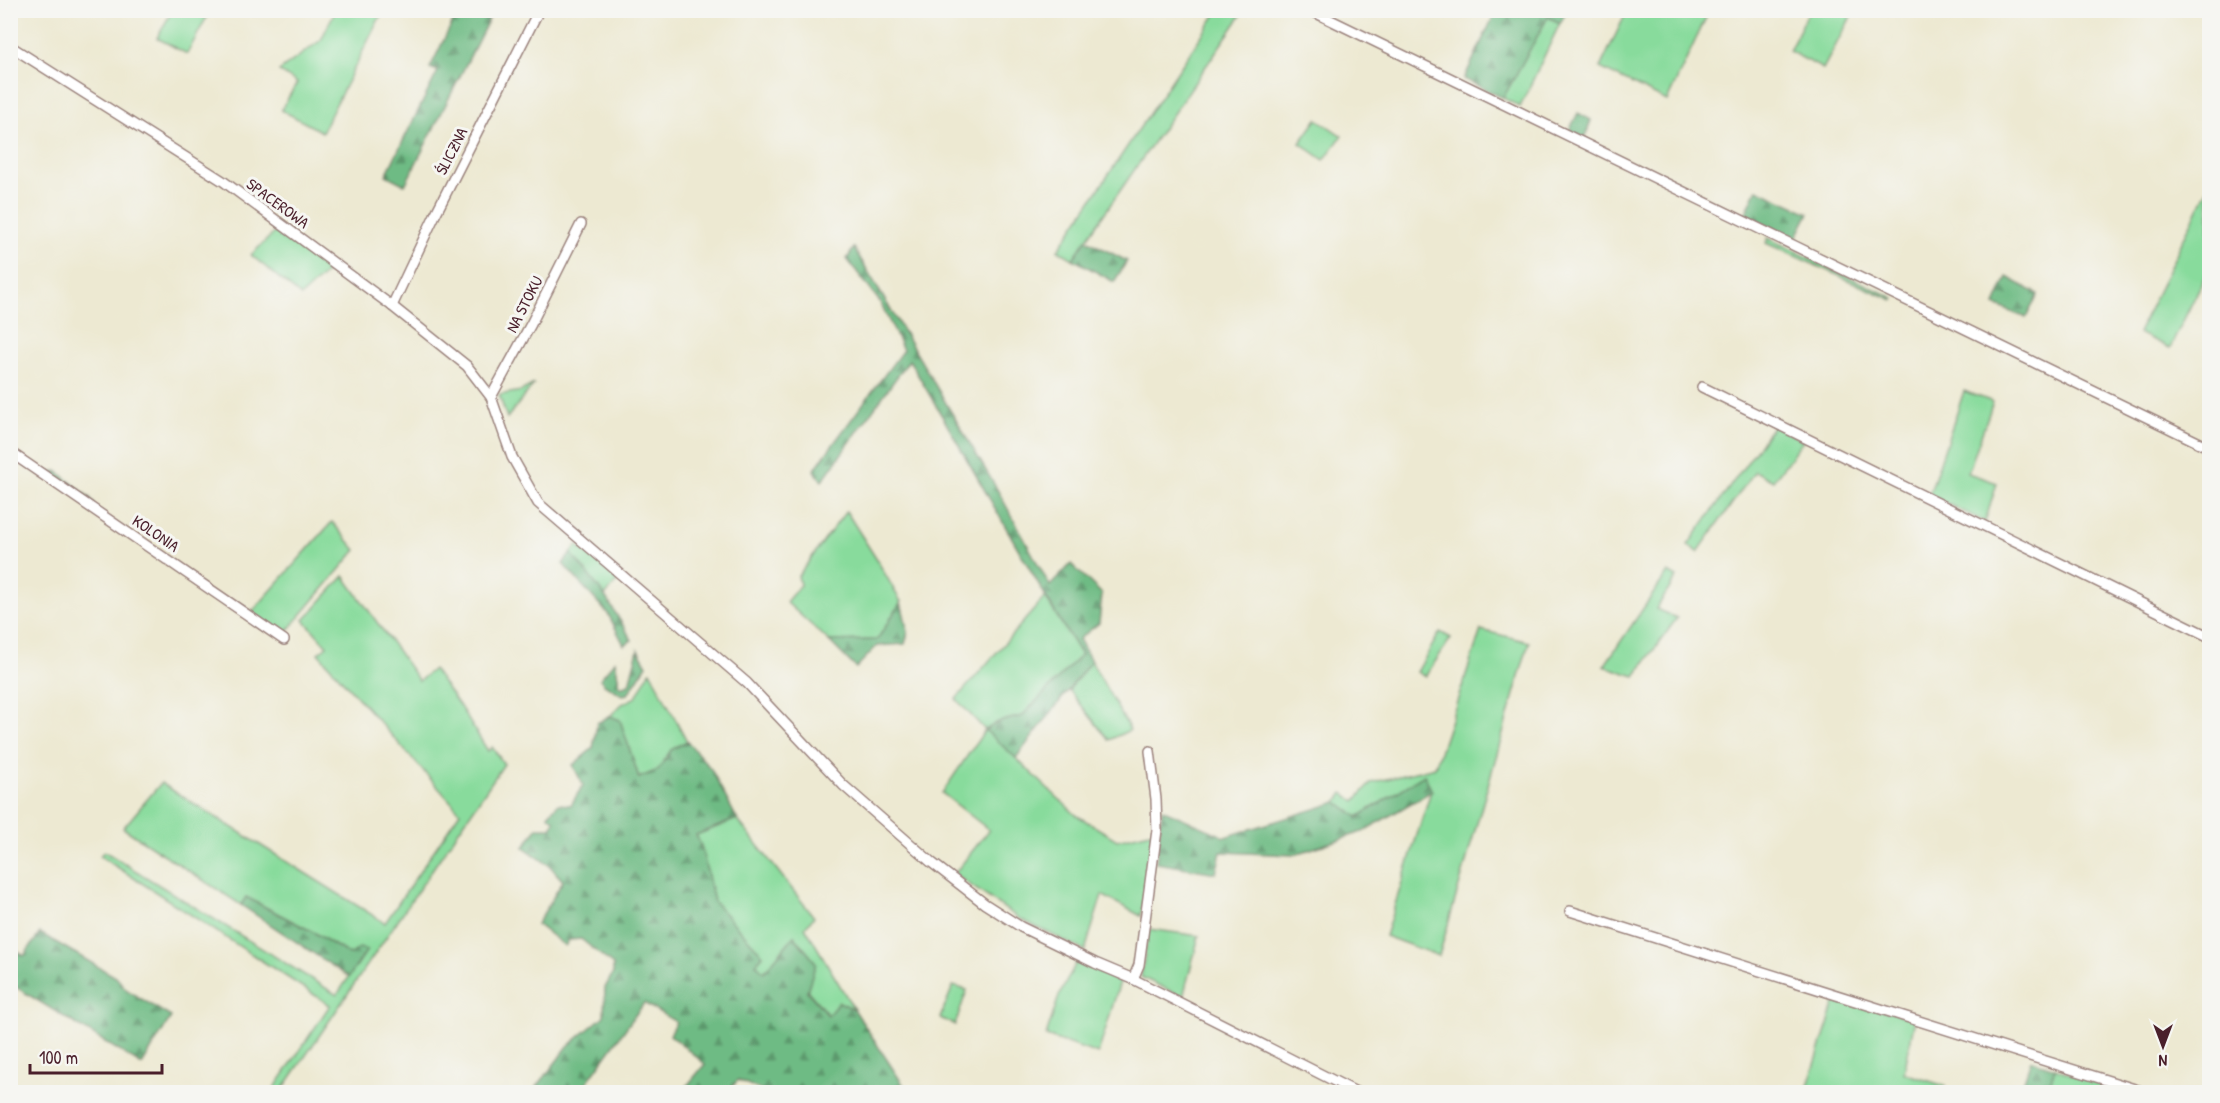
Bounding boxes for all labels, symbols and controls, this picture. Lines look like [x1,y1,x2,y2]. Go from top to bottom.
street label: ŚLICZNA [430,123,472,178]
street label: SPACEROWA [242,173,314,233]
street label: NA STOKU [500,272,548,336]
street label: KOLONIA [128,509,184,557]
north arrow [2133,1016,2193,1076]
scale bar [30,1037,162,1075]
text: 100 m [39,1045,78,1070]
text: N [2158,1050,2167,1072]

